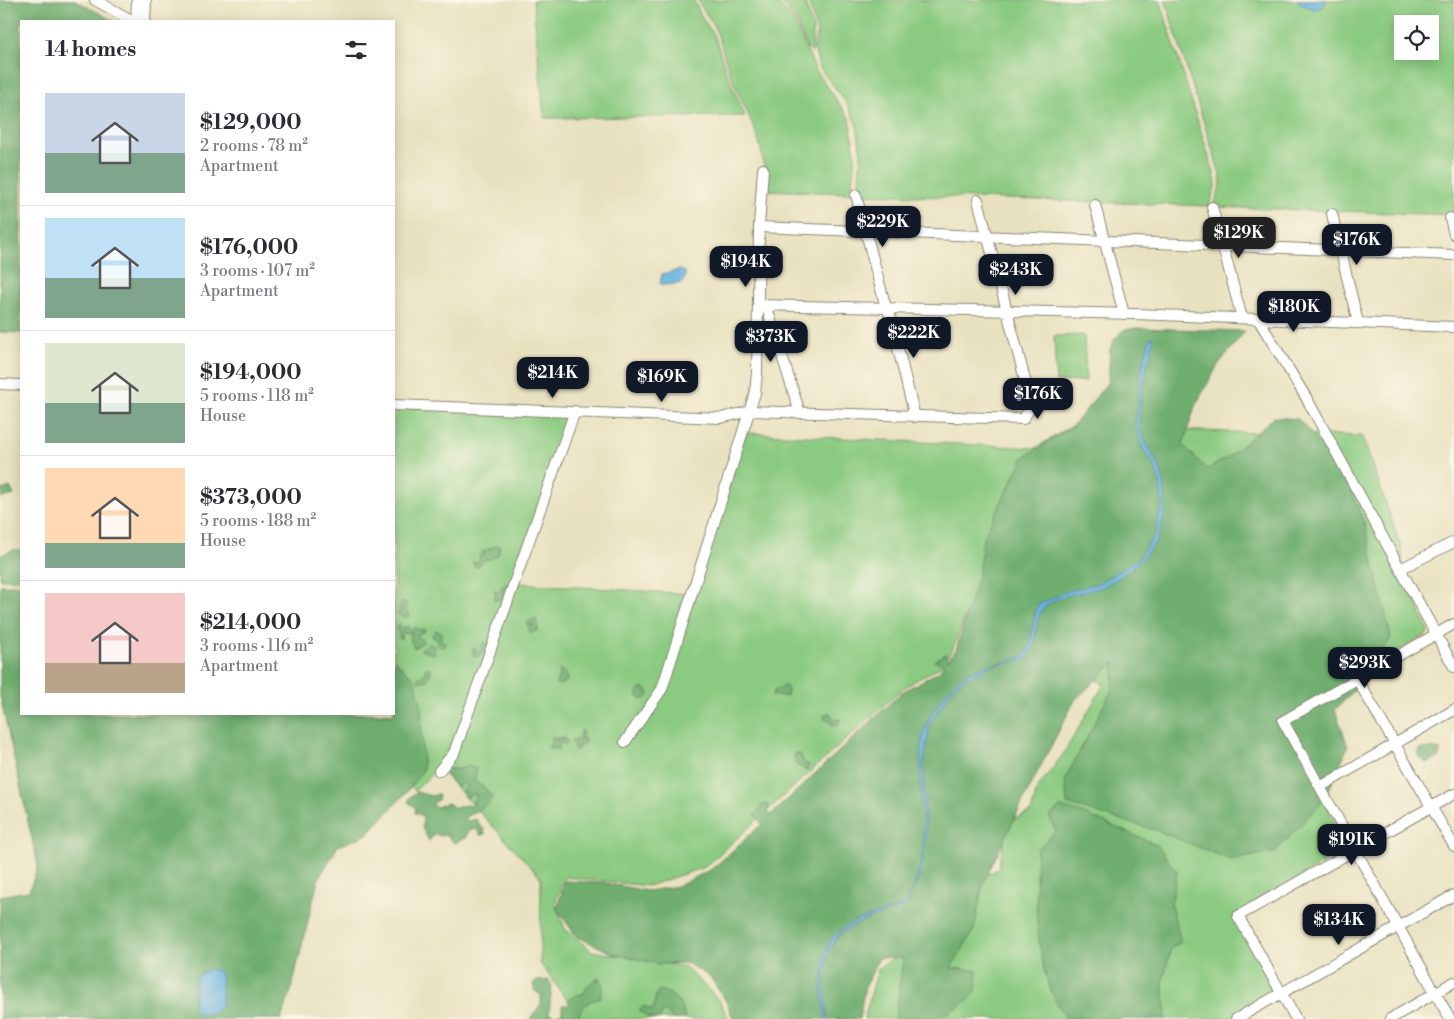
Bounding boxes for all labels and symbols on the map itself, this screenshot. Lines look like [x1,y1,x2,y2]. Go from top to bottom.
pin: $229K [848,206,918,248]
pin: $129K [1204,216,1274,259]
pin: $176K [1322,224,1392,266]
pin: $194K [711,246,781,288]
pin: $243K [981,254,1051,296]
pin: $180K [1259,290,1329,333]
pin: $222K [879,316,949,359]
pin: $373K [736,320,806,363]
pin: $214K [518,356,588,399]
pin: $169K [627,360,697,403]
pin: $176K [1003,378,1073,420]
pin: $293K [1330,646,1400,689]
pin: $191K [1317,824,1387,866]
pin: $134K [1304,904,1374,946]

